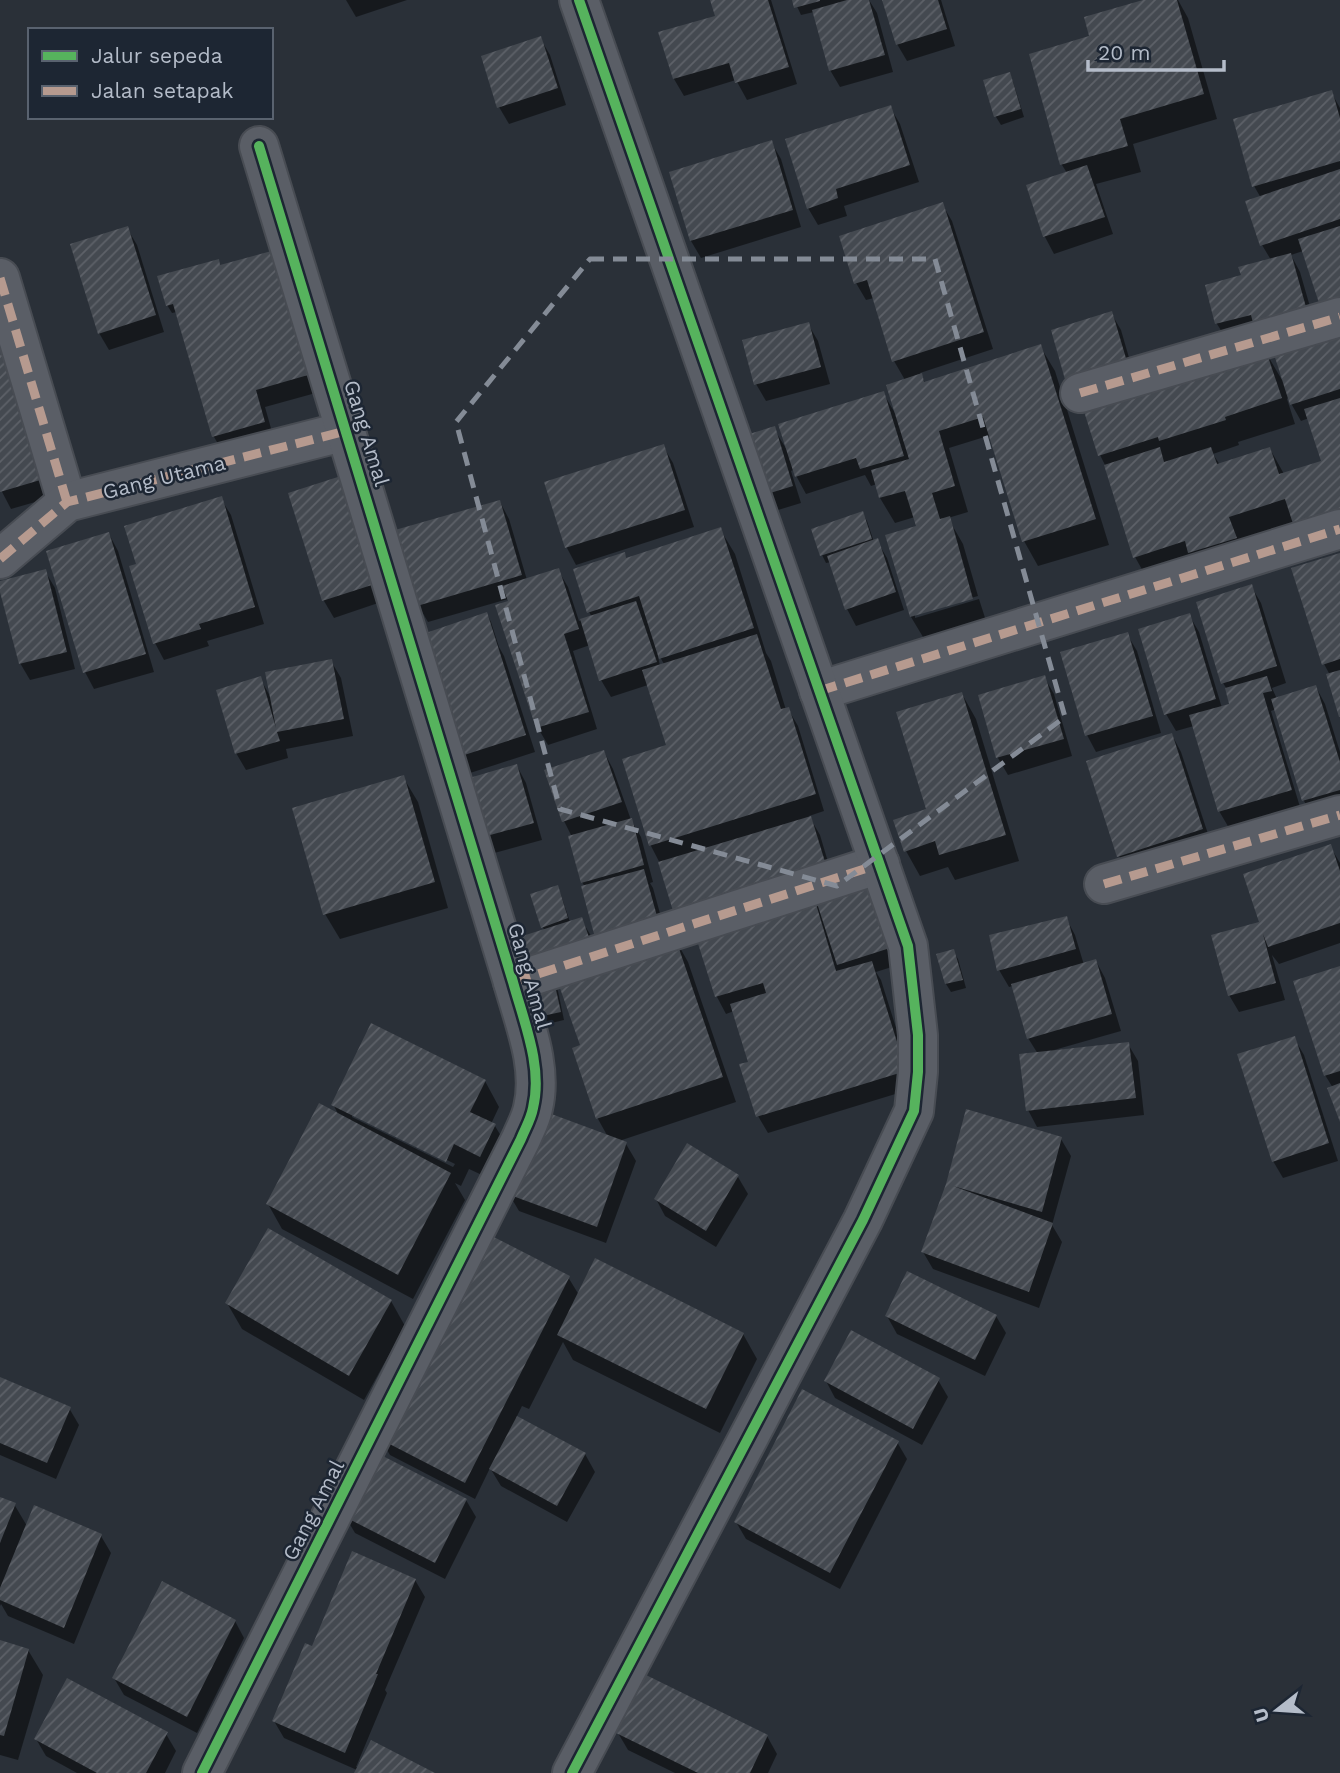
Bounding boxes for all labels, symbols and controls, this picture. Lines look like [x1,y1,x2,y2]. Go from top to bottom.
legend [28,28,273,119]
scale bar [1088,28,1224,72]
text: 20 m [1098,40,1150,65]
text: Jalur sepeda [91,43,223,68]
text: Jalan setapak [91,78,233,103]
street label: Gang Amal [339,377,395,490]
street label: Gang Utama [100,450,228,504]
street label: Gang Amal [503,920,557,1033]
street label: Gang Amal [277,1455,349,1565]
north arrow [1242,1675,1312,1745]
text: U [1248,1705,1274,1725]

